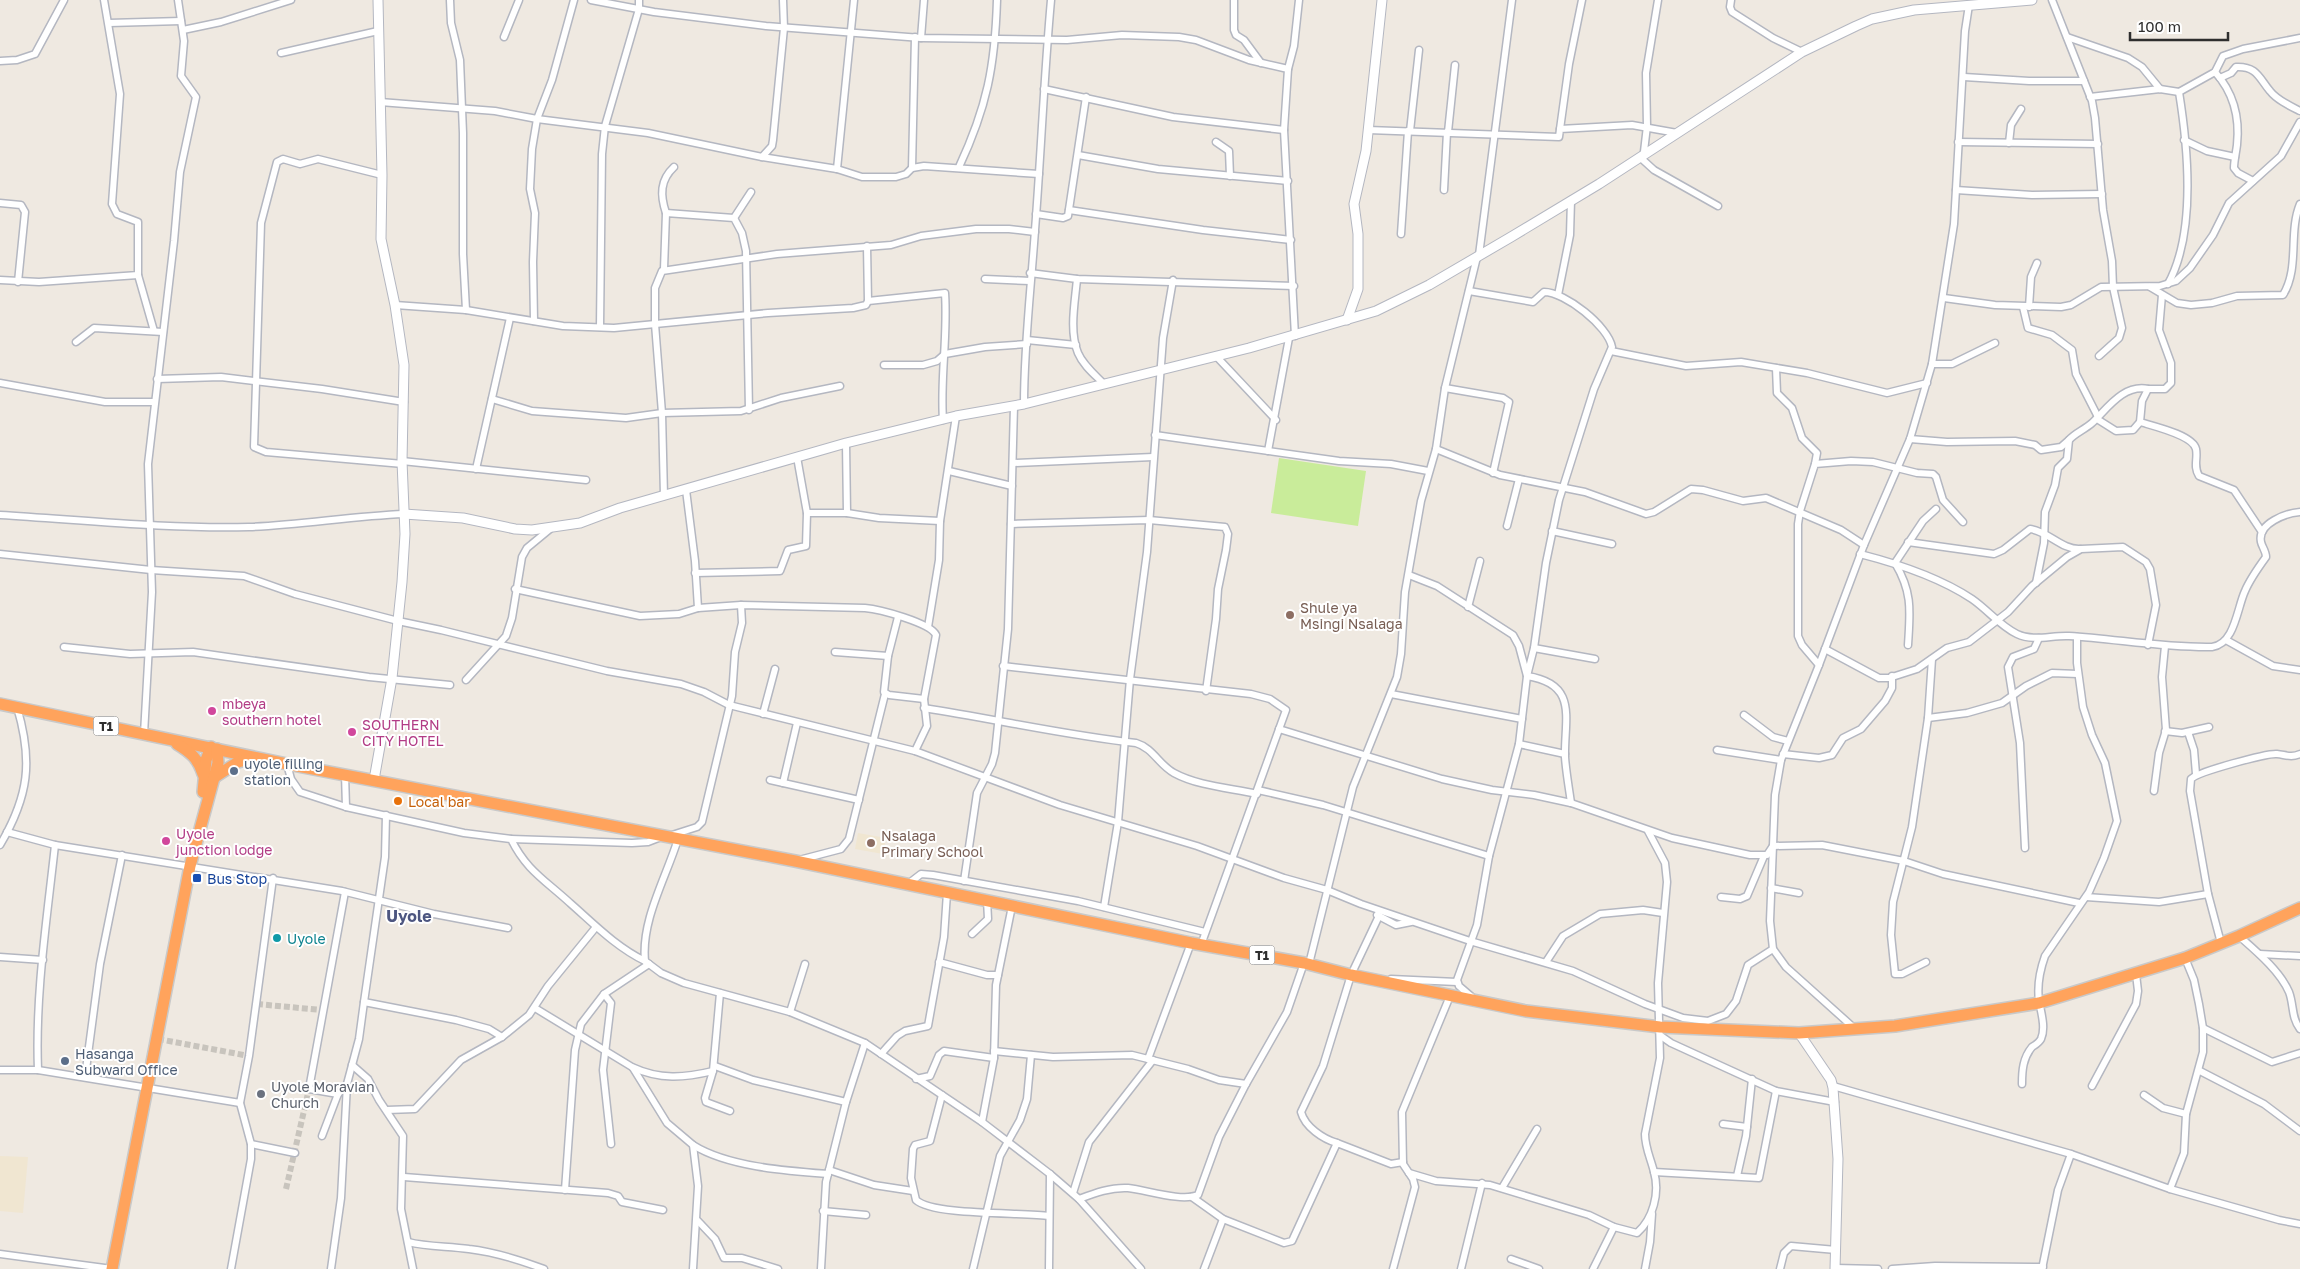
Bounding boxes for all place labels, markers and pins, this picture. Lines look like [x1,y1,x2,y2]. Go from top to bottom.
place label: Shule ya Msingi Nsalaga [1300,599,1403,632]
marker: Shule ya Msingi Nsalaga [1284,609,1296,621]
place label: mbeya southern hotel [222,695,321,728]
marker: mbeya southern hotel [206,705,218,717]
place label: SOUTHERN CITY HOTEL [362,716,443,749]
marker: SOUTHERN CITY HOTEL [346,726,358,738]
place label: uyole filling station [244,755,323,788]
marker: uyole filling station [228,765,240,777]
place label: Local bar [408,793,470,810]
marker: Local bar [392,795,404,807]
place label: Uyole junction lodge [175,825,272,858]
place label: Nsalaga Primary School [881,827,983,860]
marker: Uyole junction lodge [160,835,172,847]
marker: Nsalaga Primary School [865,837,877,849]
place label: Bus Stop [207,870,267,887]
marker: Bus Stop [191,872,203,884]
place label: Uyole [287,930,326,947]
marker: Uyole [271,932,283,944]
place label: Hasanga Subward Office [75,1045,178,1078]
marker: Hasanga Subward Office [59,1055,71,1067]
place label: Uyole Moravian Church [271,1078,375,1111]
marker: Uyole Moravian Church [255,1088,267,1100]

